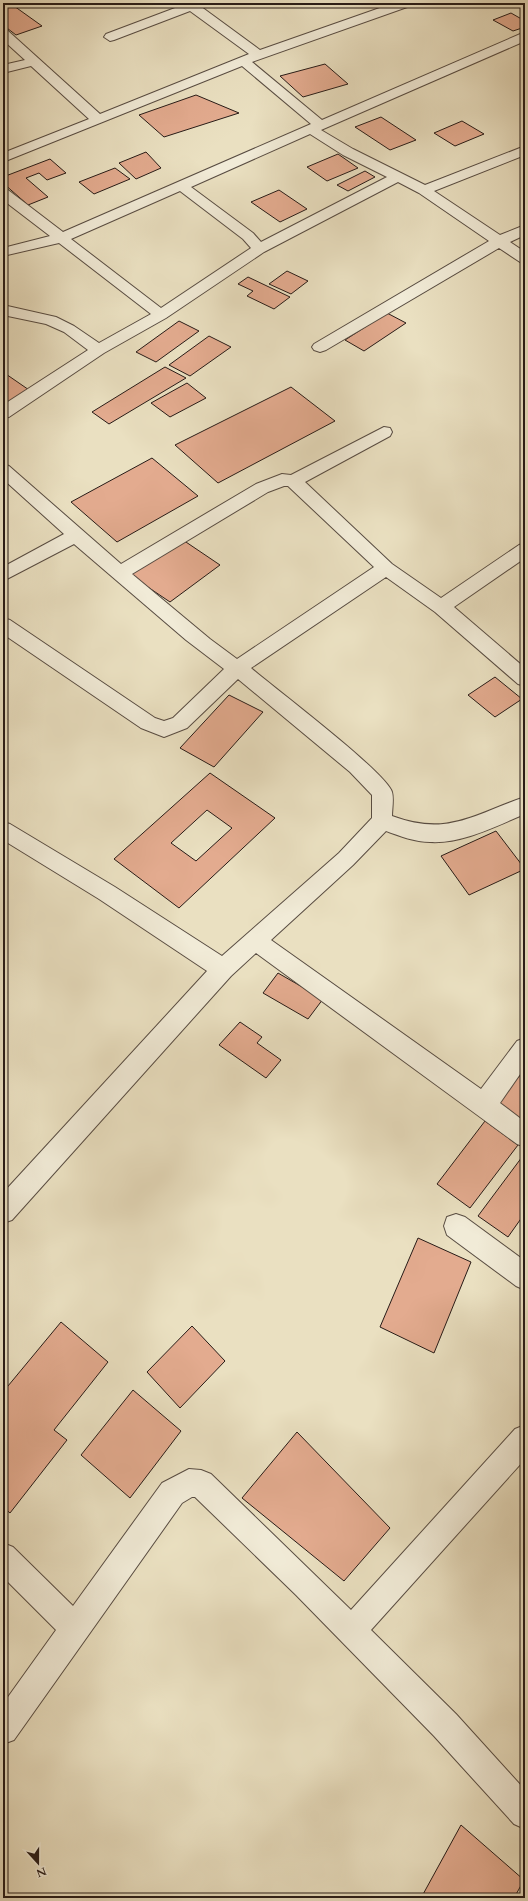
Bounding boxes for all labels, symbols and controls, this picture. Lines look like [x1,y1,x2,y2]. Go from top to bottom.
north arrow [18,1843,58,1883]
text: N [34,1863,49,1881]

